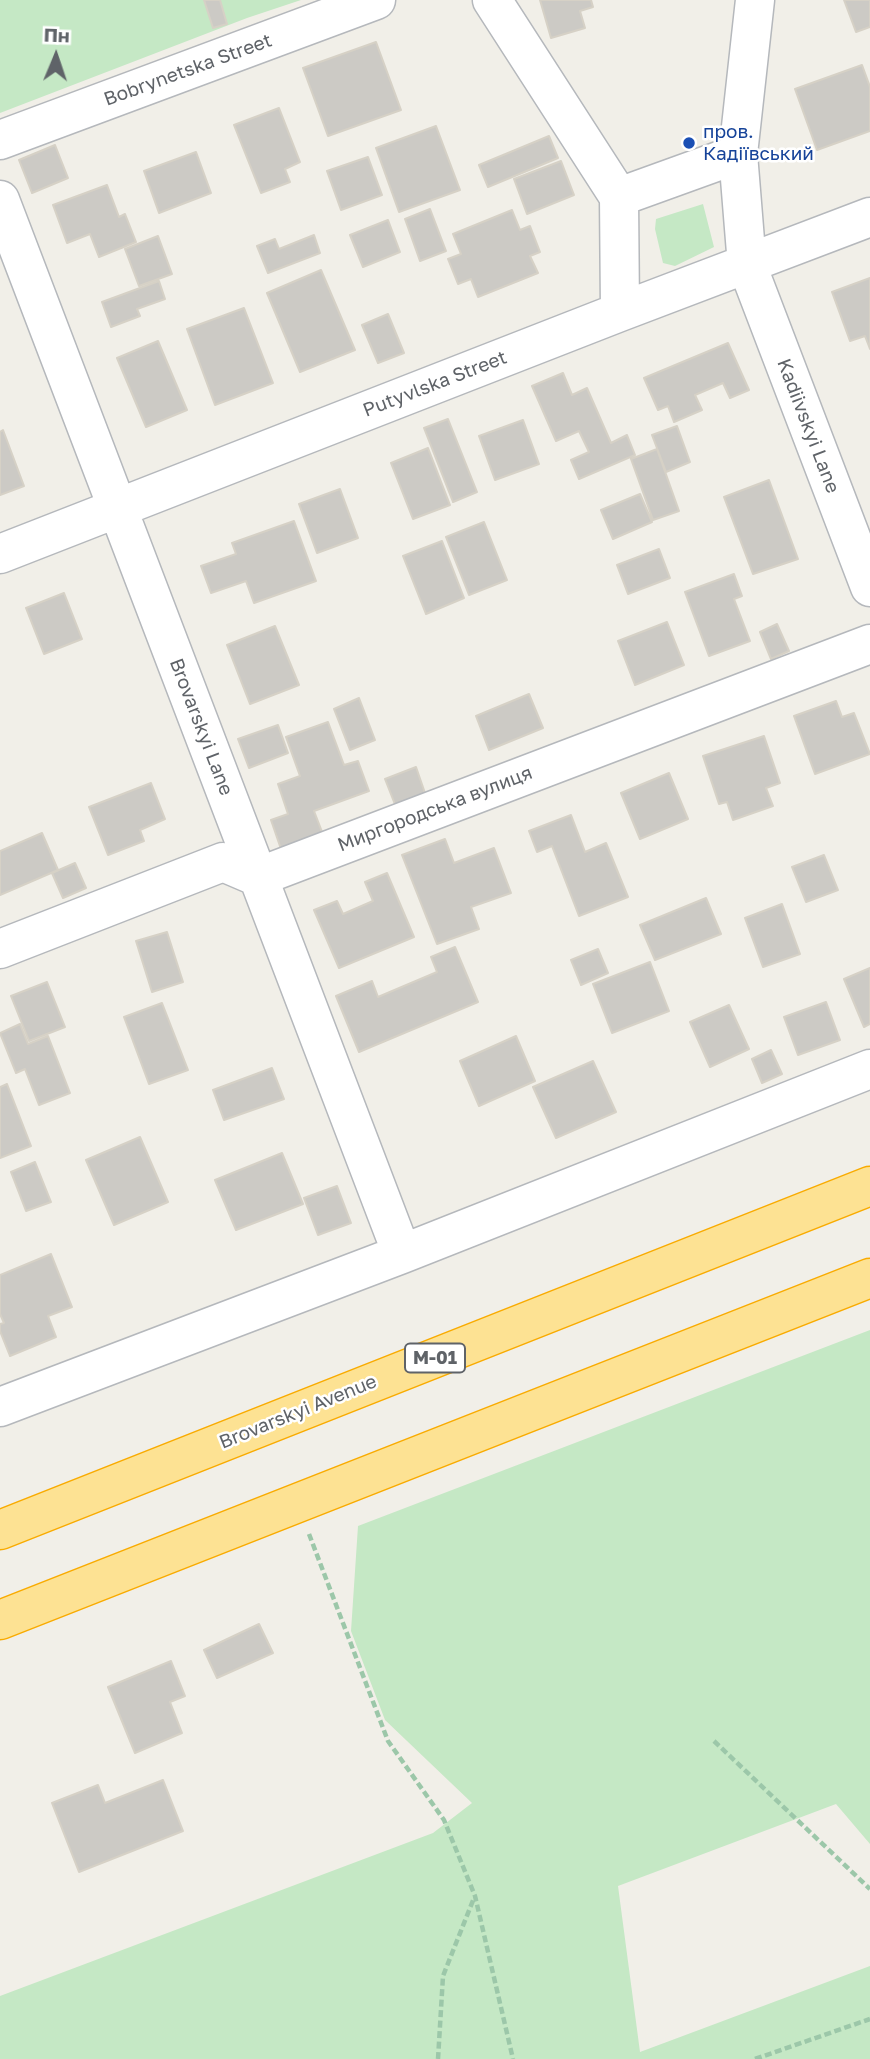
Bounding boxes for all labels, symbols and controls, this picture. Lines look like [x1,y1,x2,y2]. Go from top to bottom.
north arrow [21,21,91,91]
text: Пн [43,23,70,46]
street label: Bobrynetska Street [101,29,275,111]
place label: пров. Кадіївський [703,121,814,165]
marker: пров. Кадіївський [681,135,697,151]
street label: Putyvlska Street [360,346,510,422]
street label: Kadiivskyi Lane [772,356,844,496]
street label: Brovarskyi Lane [164,655,238,799]
street label: Миргородська вулиця [334,761,536,857]
road number: М-01 [405,1344,465,1372]
street label: Brovarskyi Avenue [216,1370,380,1454]

